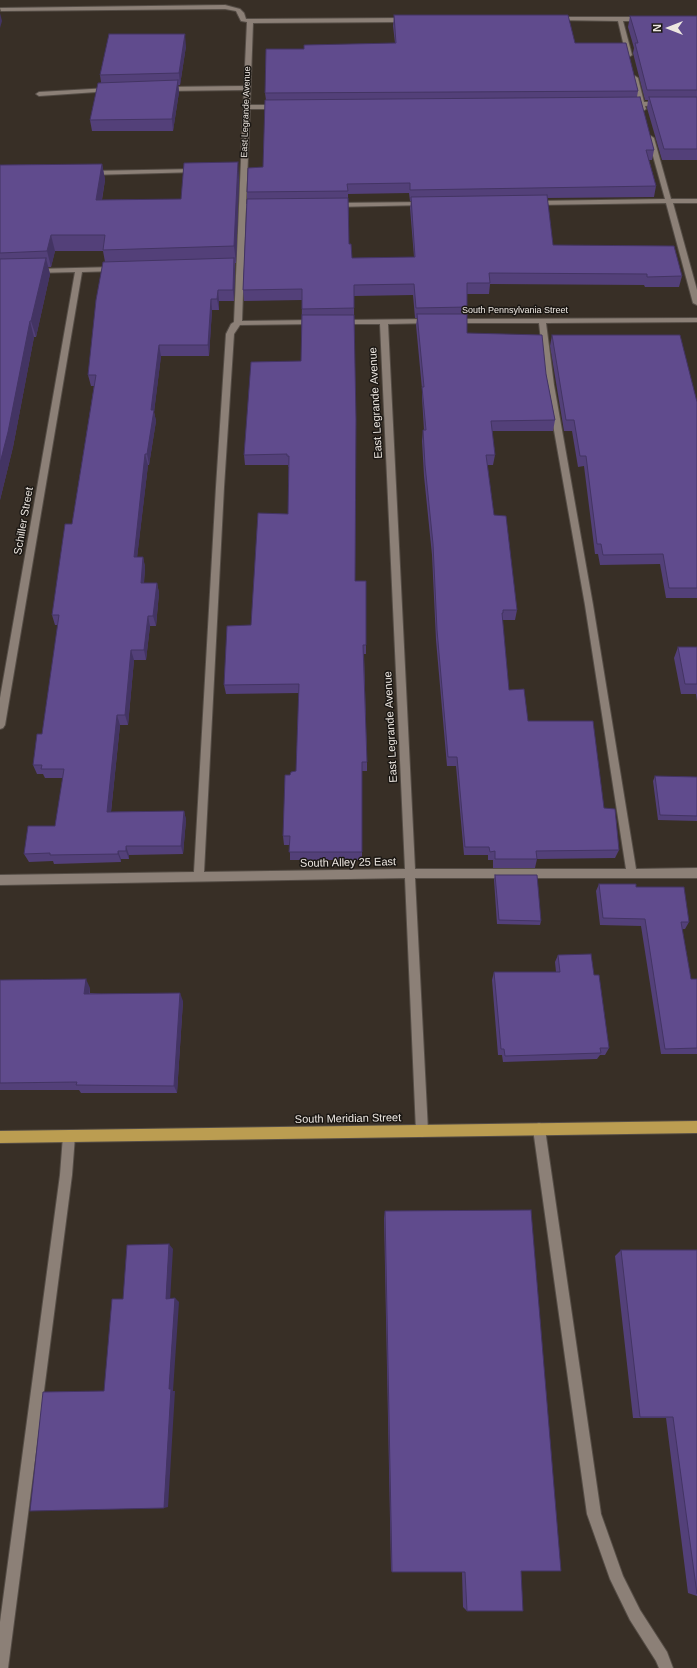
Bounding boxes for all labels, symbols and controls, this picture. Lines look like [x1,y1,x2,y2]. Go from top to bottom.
north arrow [649,8,689,48]
text: N [651,24,663,32]
street label: East Legrande Avenue [239,66,253,158]
street label: South Pennsylvania Street [462,306,568,316]
street label: East Legrande Avenue [366,347,386,459]
street label: Schiller Street [12,486,36,556]
street label: East Legrande Avenue [381,671,401,783]
street label: South Alley 25 East [300,856,396,870]
street label: South Meridian Street [295,1111,401,1127]

